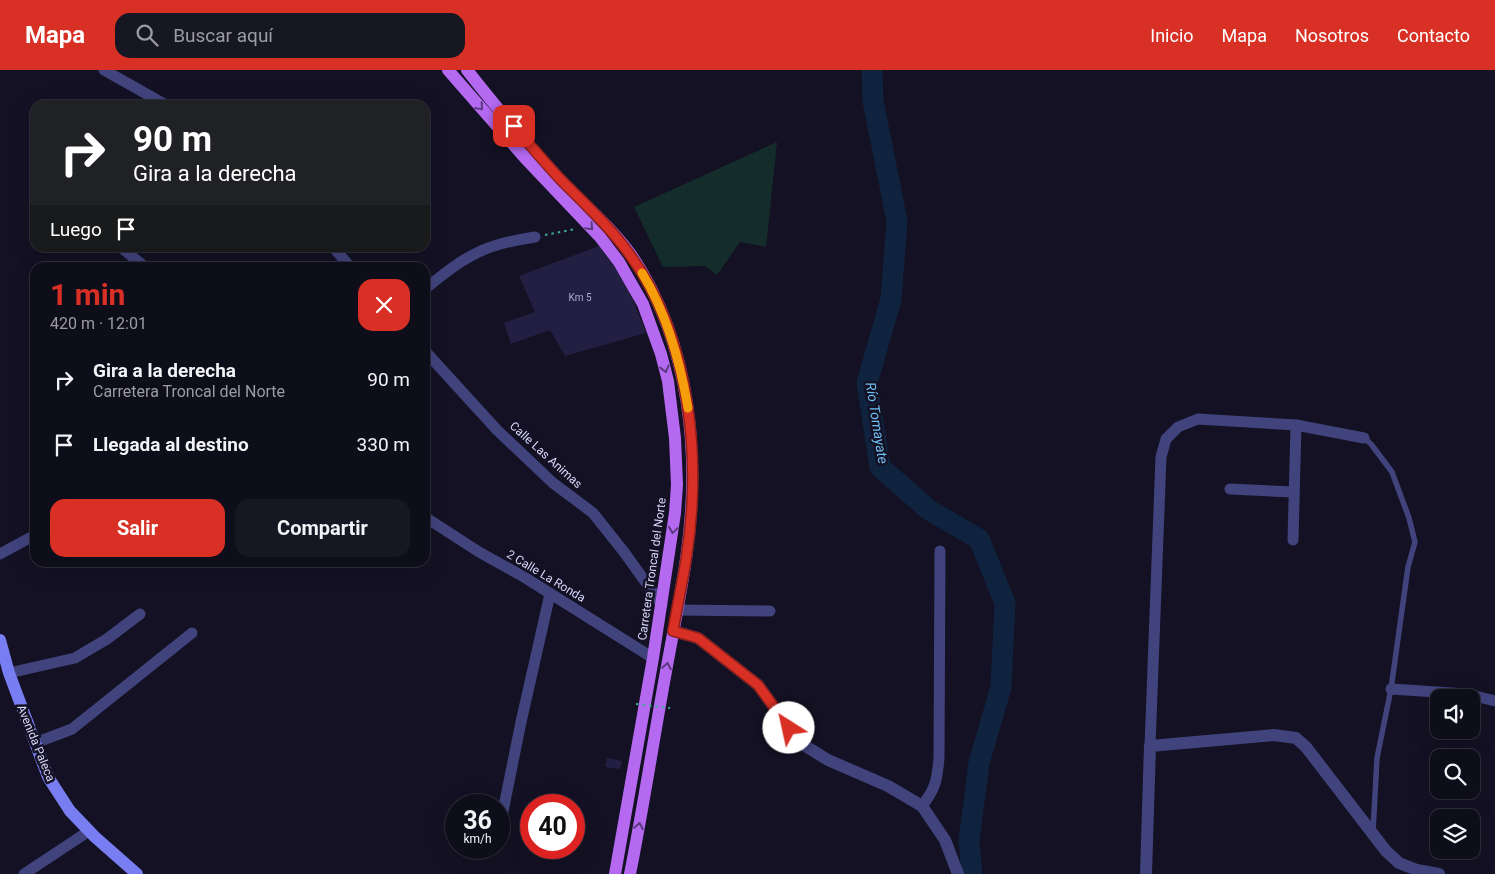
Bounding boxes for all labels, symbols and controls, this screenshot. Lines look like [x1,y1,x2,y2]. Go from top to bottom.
search box [115,13,465,58]
text: Mapa [25,21,85,49]
icon: search [133,21,161,49]
text: Buscar aquí [173,24,273,47]
text: Inicio [1150,25,1194,46]
text: Mapa [1222,25,1267,46]
text: Nosotros [1295,25,1369,46]
text: Contacto [1397,25,1470,46]
one-way arrow [475,101,484,110]
pin [493,105,535,147]
icon: arrive [500,112,528,140]
text: 90 m [133,119,212,160]
icon: right [50,120,115,185]
text: Gira a la derecha [133,161,297,186]
icon: arrive [112,215,140,243]
text: Luego [50,218,102,241]
one-way arrow [584,221,593,230]
text: 1 min [50,277,125,312]
button: close [358,279,410,331]
house number: Km 5 [568,292,592,303]
text: 420 m · 12:01 [50,314,147,333]
text: Gira a la derecha [93,359,236,382]
one-way arrow [659,364,670,373]
icon: right [50,366,78,394]
text: 90 m [367,368,410,391]
water label: Río Tomayate [863,381,891,465]
text: Carretera Troncal del Norte [93,382,285,401]
street label: Calle Las Animas [507,419,585,491]
icon: arrive [50,431,78,459]
text: Llegada al destino [93,433,249,456]
text: 330 m [357,433,410,456]
street label: Carretera Troncal del Norte [635,497,669,641]
button: Salir [50,499,225,557]
button: Compartir [235,499,410,557]
one-way arrow [668,526,679,534]
street label: 2 Calle La Ronda [504,547,588,605]
one-way arrow [661,662,671,670]
map controls [1430,689,1480,859]
button: sound [1430,689,1480,739]
position arrow [762,701,814,753]
street label: Avenida Paleca [14,703,58,783]
button: search [1430,749,1480,799]
speed limit sign: 40 [520,794,585,859]
text: 36 [463,806,492,835]
button: layers [1430,809,1480,859]
one-way arrow [633,822,643,830]
text: km/h [463,832,492,846]

